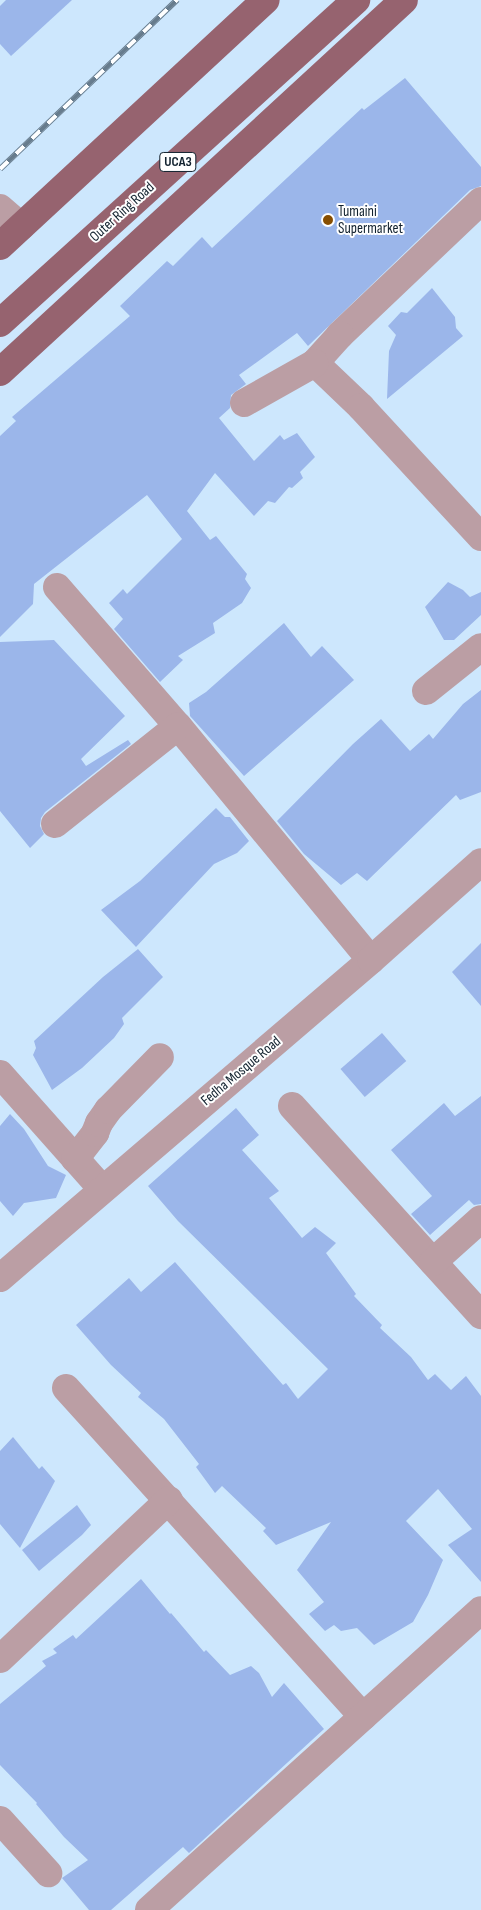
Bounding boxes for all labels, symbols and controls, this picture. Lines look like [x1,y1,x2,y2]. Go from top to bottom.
road number: UCA3 [159,150,197,173]
street label: Outer Ring Road [86,178,158,246]
place label: Tumaini Supermarket [338,202,403,237]
marker: Tumaini Supermarket [322,214,334,226]
street label: Fedha Mosque Road [197,1032,285,1110]

